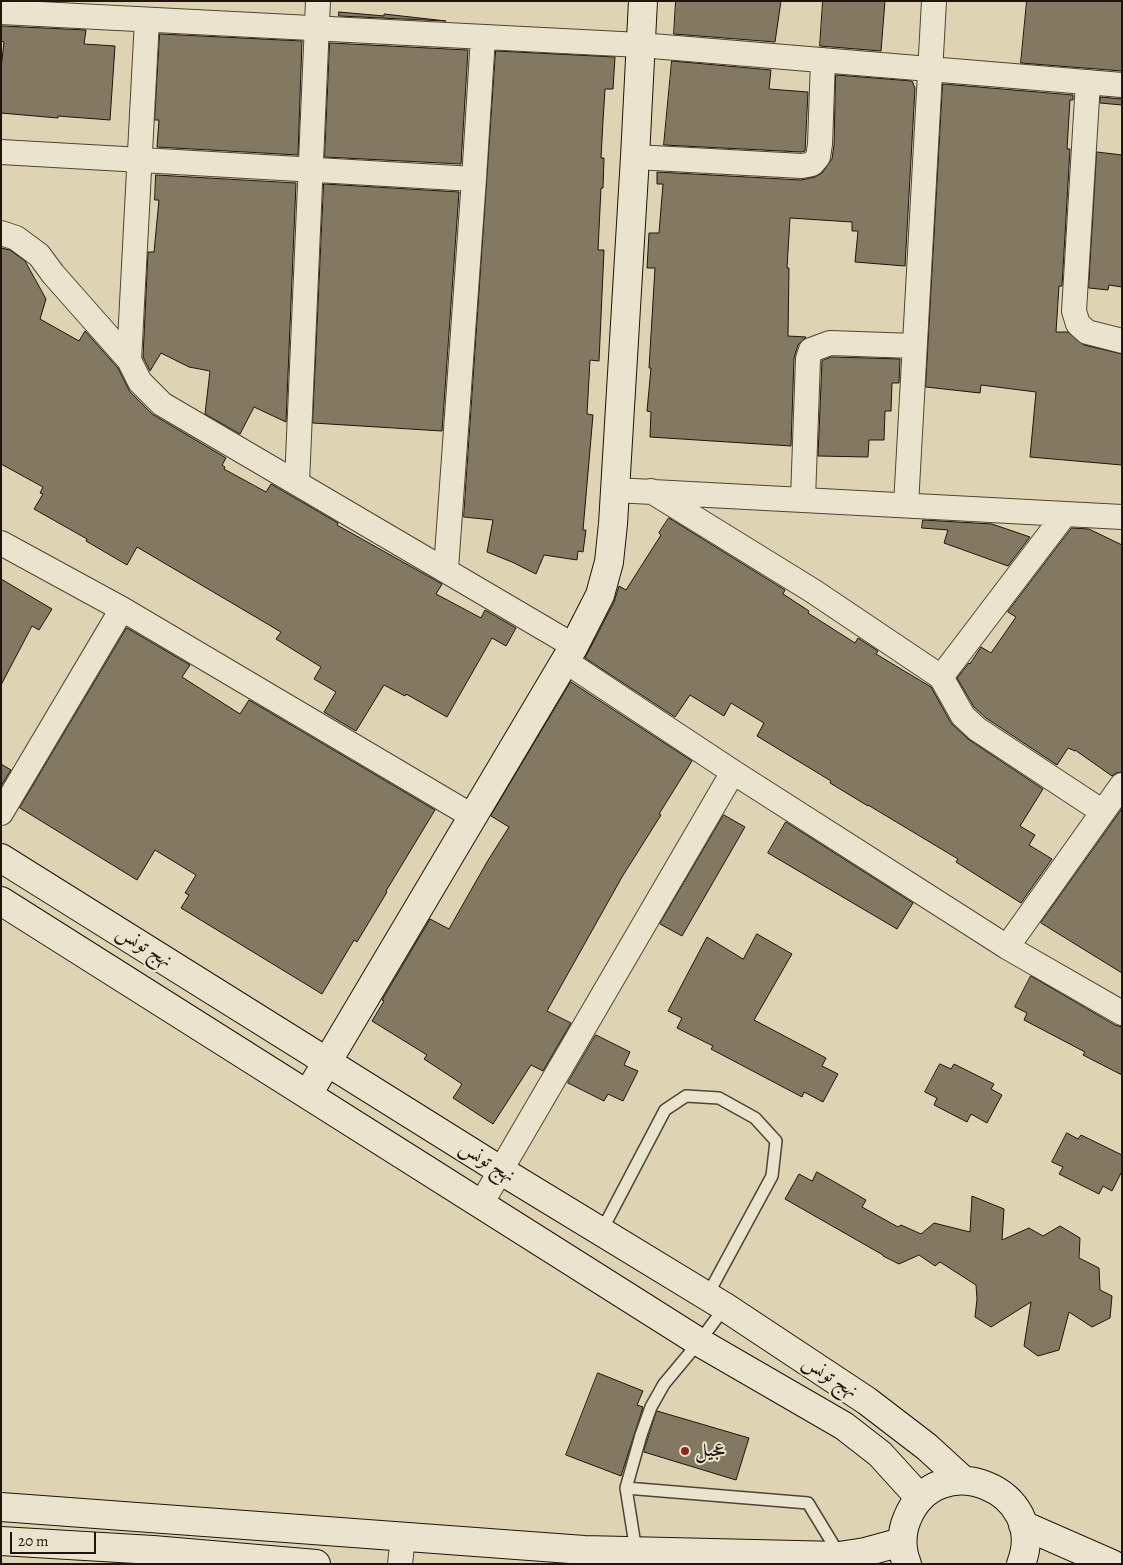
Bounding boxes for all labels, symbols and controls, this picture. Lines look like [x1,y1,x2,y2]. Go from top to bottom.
street label: نهج تونس [111,920,177,974]
street label: نهج تونس [454,1135,520,1189]
street label: نهج تونس [798,1350,862,1404]
place label: عجيل [695,1439,725,1463]
marker: عجيل [679,1445,691,1457]
scale bar [12,1522,99,1554]
text: 20 m [18,1531,49,1551]

